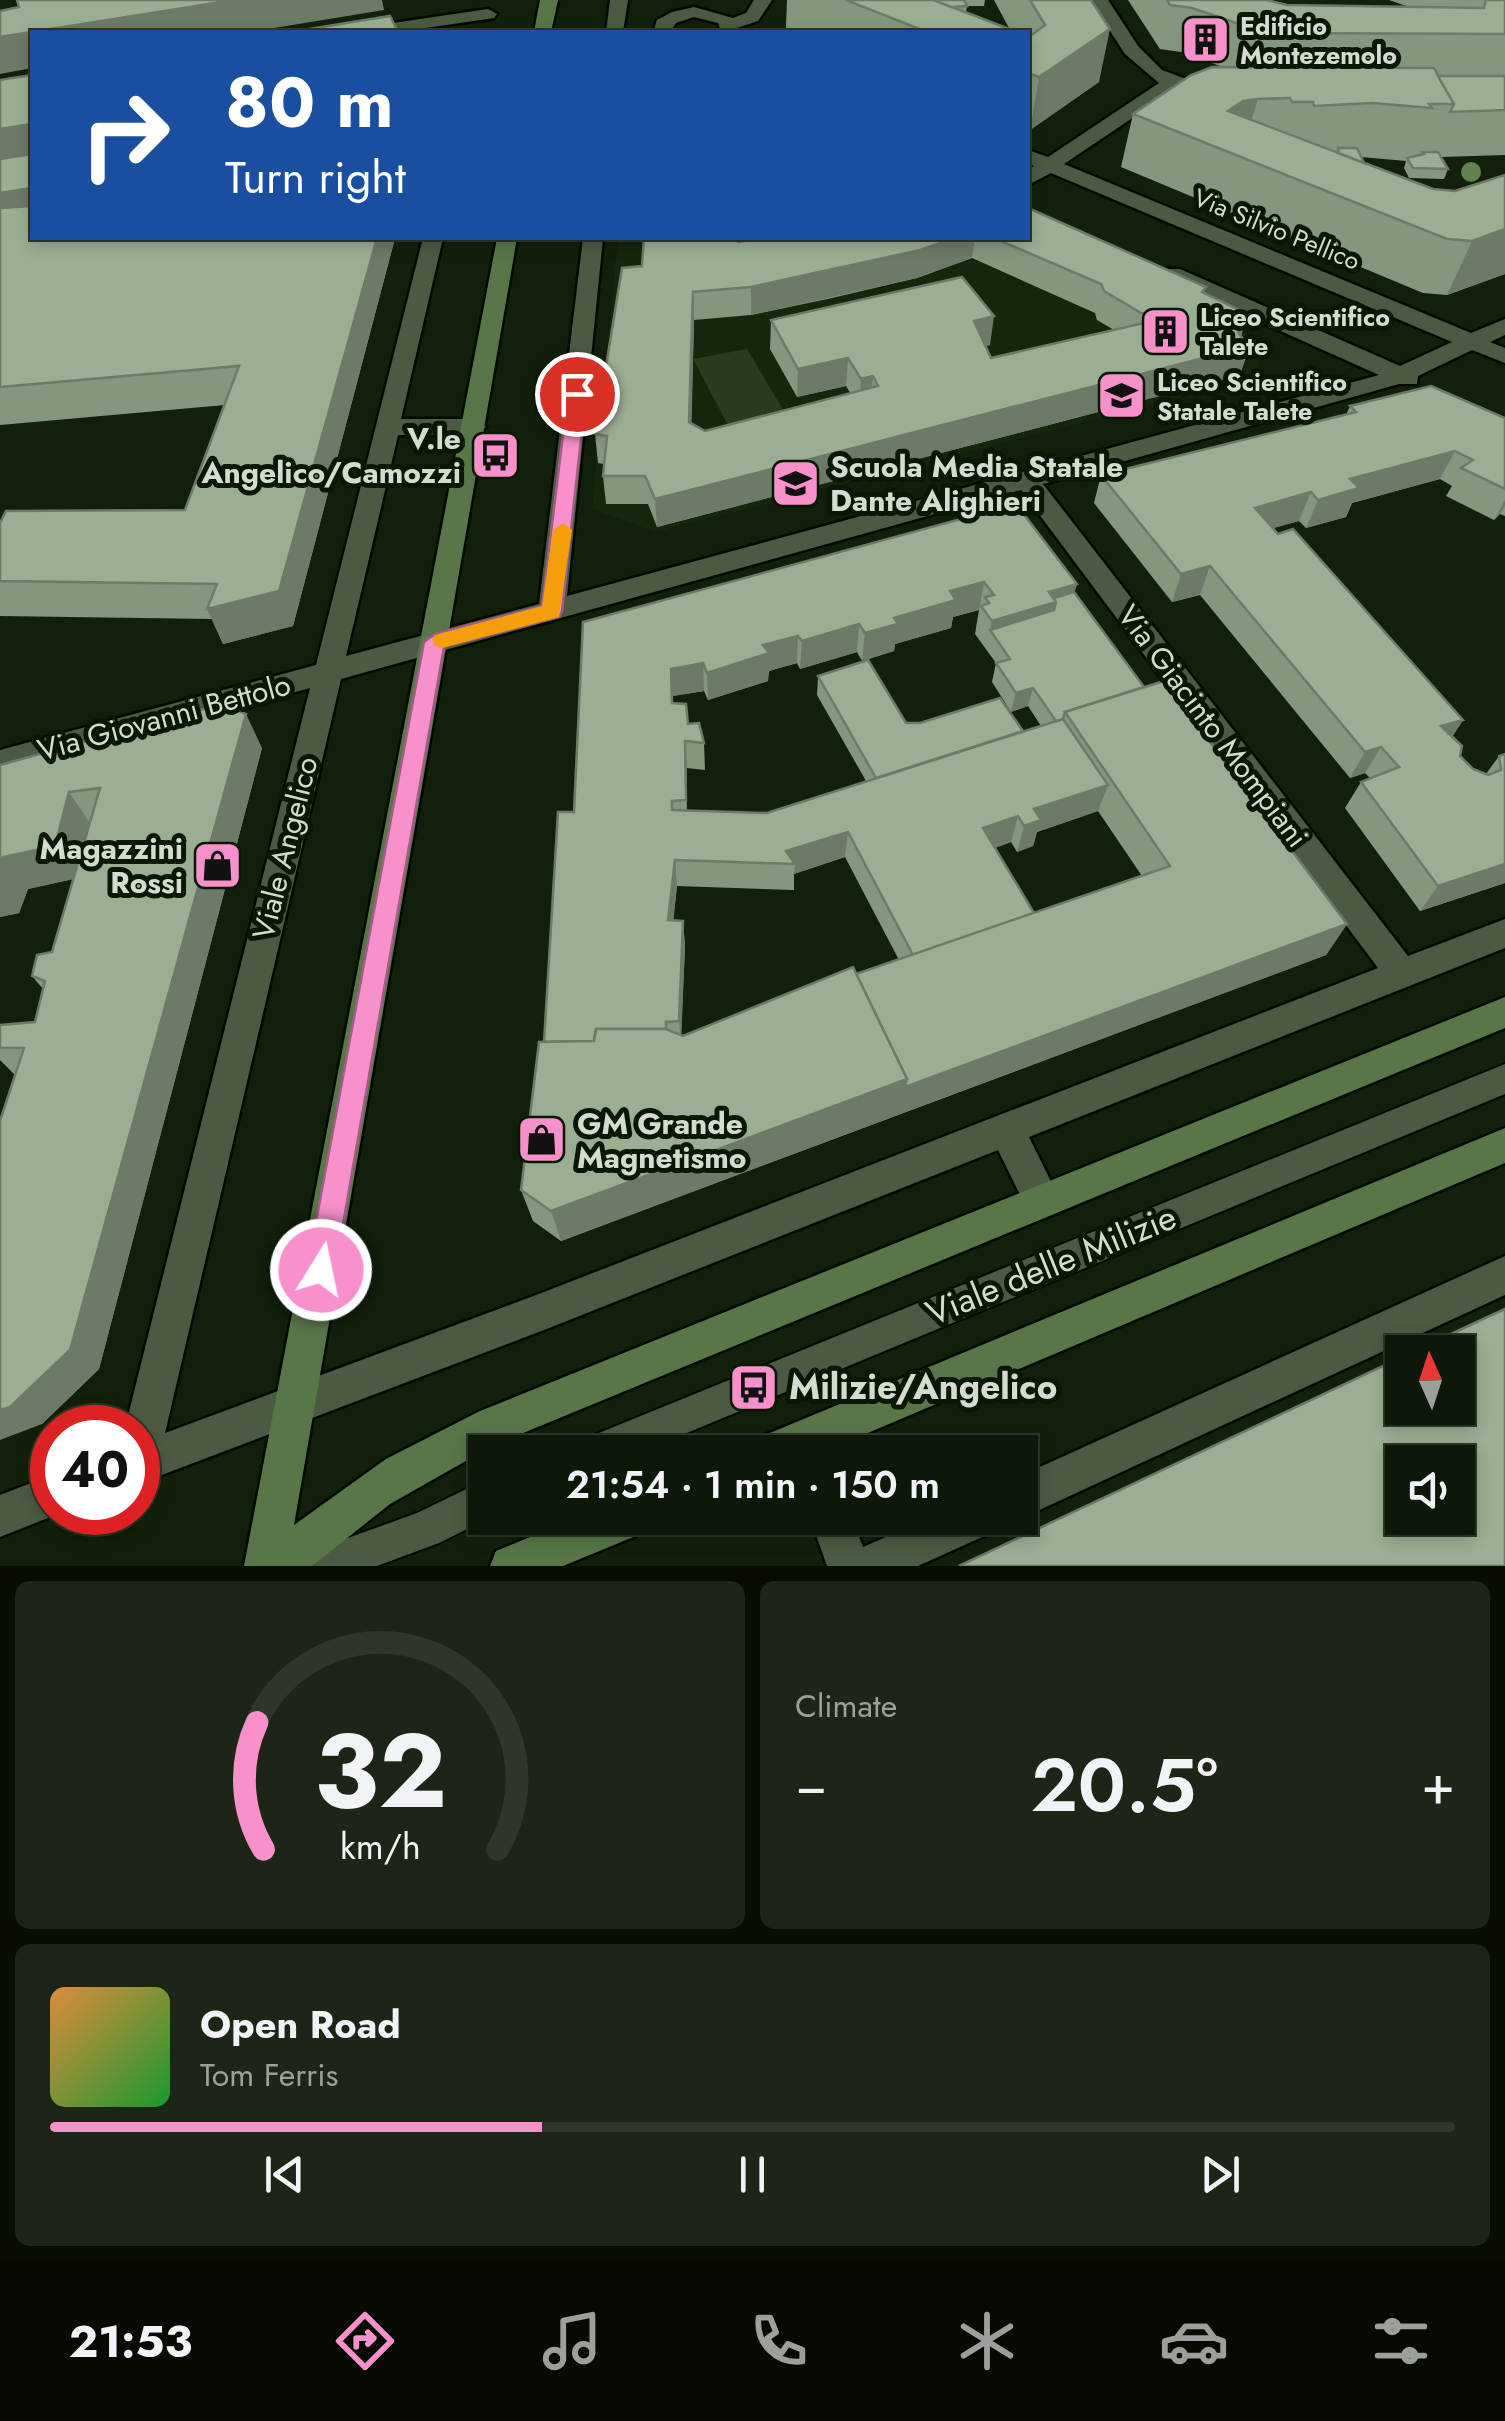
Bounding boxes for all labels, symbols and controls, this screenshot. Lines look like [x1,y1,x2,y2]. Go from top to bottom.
place label: Edificio Montezemolo [1240,8,1397,73]
building icon: Edificio Montezemolo [1179,14,1231,66]
text: 80 m [225,52,394,153]
icon: right [60,70,190,200]
text: Turn right [225,145,406,210]
street label: Via Silvio Pellico [1188,179,1366,279]
place label: Liceo Scientifico Talete [1200,299,1390,364]
building icon: Liceo Scientifico Talete [1139,305,1191,357]
pin [535,352,620,437]
place label: Liceo Scientifico Statale Talete [1157,364,1347,429]
icon: arrive [550,367,605,422]
school or university icon: Liceo Scientifico Statale Talete [1096,370,1148,422]
place label: V.le Angelico/Camozzi [200,417,461,494]
bus stop icon: V.le Angelico/Camozzi [470,429,522,481]
place label: Scuola Media Statale Dante Alighieri [830,445,1123,522]
school or university icon: Scuola Media Statale Dante Alighieri [769,457,821,509]
street label: Via Giacinto Mompiani [1107,596,1319,856]
street label: Via Giovanni Bettolo [33,663,295,771]
street label: Viale Angelico [242,752,328,944]
place label: Magazzini Rossi [40,827,183,904]
shop icon: Magazzini Rossi [192,839,244,891]
place label: GM Grande Magnetismo [577,1102,746,1179]
shop icon: GM Grande Magnetismo [516,1114,568,1166]
street label: Viale delle Milizie [918,1192,1184,1338]
position arrow [269,1218,373,1322]
north arrow [1385,1335,1475,1425]
map controls [1385,1335,1475,1535]
bus stop icon: Milizie/Angelico [728,1361,780,1413]
place label: Milizie/Angelico [789,1362,1057,1412]
speed limit sign: 40 [30,1405,160,1535]
button: sound [1385,1445,1475,1535]
text: 21:54 · 1 min · 150 m [566,1457,940,1512]
text: Climate [795,1683,897,1729]
text: 32 [314,1696,446,1846]
text: 20.5° [1031,1731,1218,1839]
text: − [795,1745,827,1825]
text: + [1421,1745,1455,1825]
text: km/h [340,1821,420,1872]
text: Open Road [200,1997,401,2052]
text: Tom Ferris [200,2052,338,2098]
icon: previous [257,2147,312,2202]
icon: pause [725,2147,780,2202]
icon: next [1193,2147,1248,2202]
icon: directions [330,2306,400,2376]
icon: music [537,2306,607,2376]
icon: phone [744,2306,814,2376]
icon: climate [952,2306,1022,2376]
icon: car [1159,2306,1229,2376]
icon: filters [1366,2306,1436,2376]
text: 21:53 [69,2309,193,2374]

